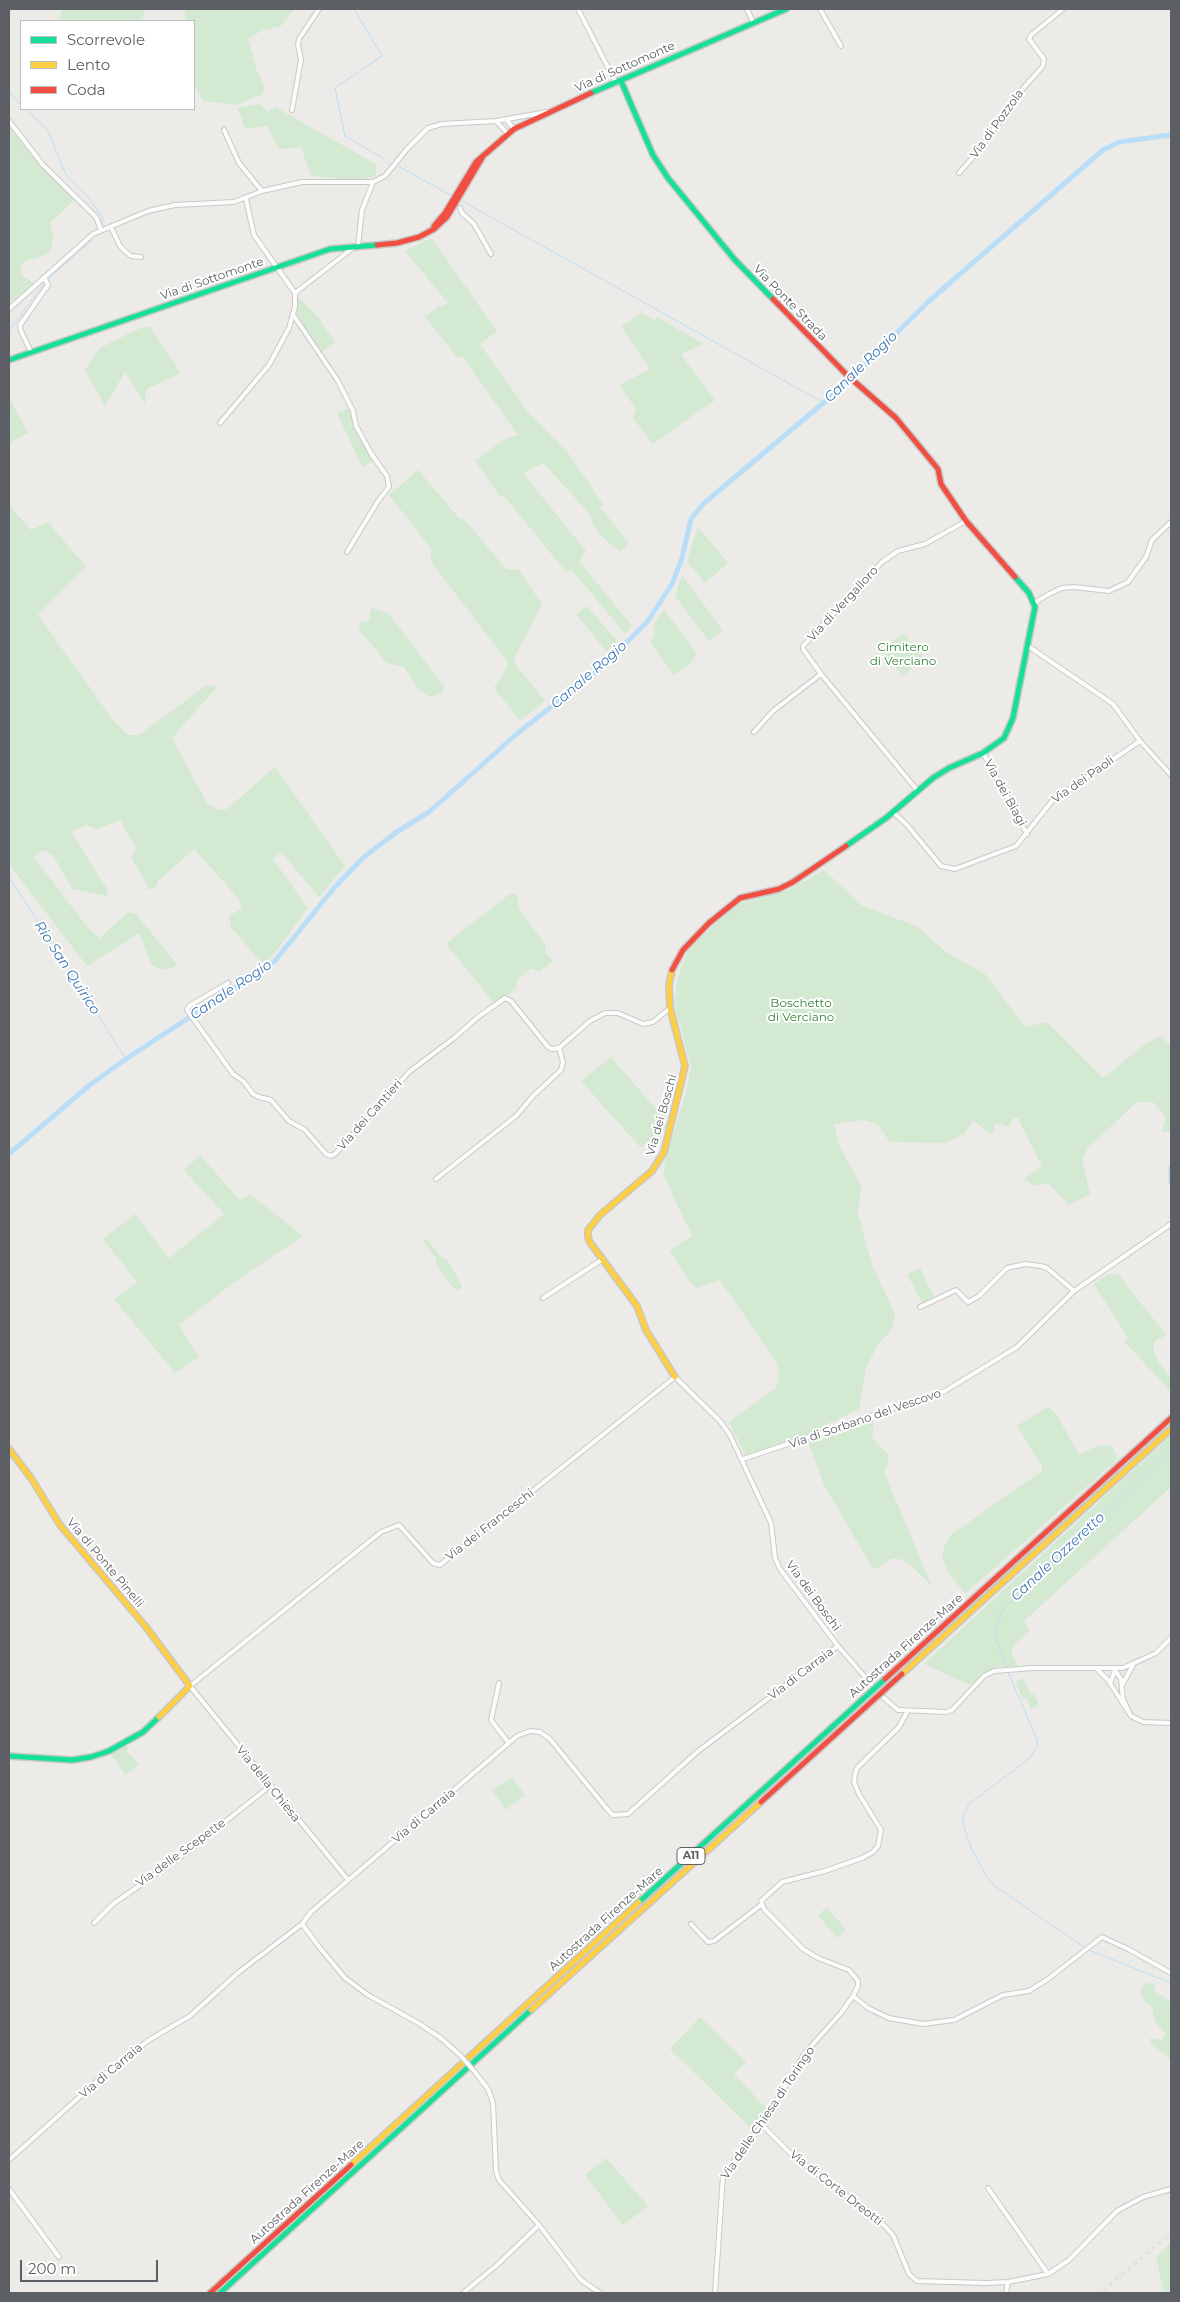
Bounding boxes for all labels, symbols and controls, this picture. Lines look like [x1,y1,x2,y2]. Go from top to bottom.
legend [20,20,195,110]
text: Scorrevole [67,30,145,49]
street label: Via di Sottomonte [573,38,677,96]
text: Lento [67,55,110,74]
text: Coda [67,80,106,99]
street label: Via di Pozzola [967,87,1027,161]
street label: Via di Sottomonte [159,255,265,303]
street label: Via Ponte Strada [750,262,830,344]
water label: Canale Rogio [821,328,901,406]
street label: Via di Vergalloro [805,564,881,644]
water label: Canale Rogio [548,637,630,713]
park label: Cimitero di Verciano [870,640,936,668]
street label: Via dei Paoli [1049,753,1117,807]
street label: Via dei Biagi [981,757,1029,829]
water label: Rio San Quirico [30,918,104,1018]
water label: Canale Rogio [187,956,275,1024]
park label: Boschetto di Verciano [768,996,834,1024]
street label: Via dei Boschi [644,1073,680,1157]
street label: Via dei Cantieri [334,1077,406,1153]
street label: Via di Sorbano del Vescovo [787,1386,943,1452]
street label: Via dei Franceschi [443,1486,537,1564]
water label: Canale Ozzeretto [1008,1509,1108,1605]
street label: Via di Ponte Pinelli [63,1515,147,1611]
street label: Via dei Boschi [783,1558,843,1634]
street label: Autostrada Firenze-Mare [846,1591,966,1701]
street label: Via di Carraia [765,1645,837,1703]
street label: Via della Chiesa [233,1743,303,1825]
street label: Via di Carraia [389,1785,459,1847]
street label: Via delle Scepette [133,1816,229,1890]
road number: A11 [677,1848,705,1864]
street label: Autostrada Firenze-Mare [546,1864,666,1974]
street label: Via di Carraia [76,2040,146,2102]
street label: Via delle Chiesa di Toringo [718,2044,818,2182]
street label: Autostrada Firenze-Mare [247,2137,367,2247]
street label: Via di Corte Dreotti [787,2147,885,2229]
scale bar [22,2250,160,2282]
text: 200 m [28,2259,76,2278]

